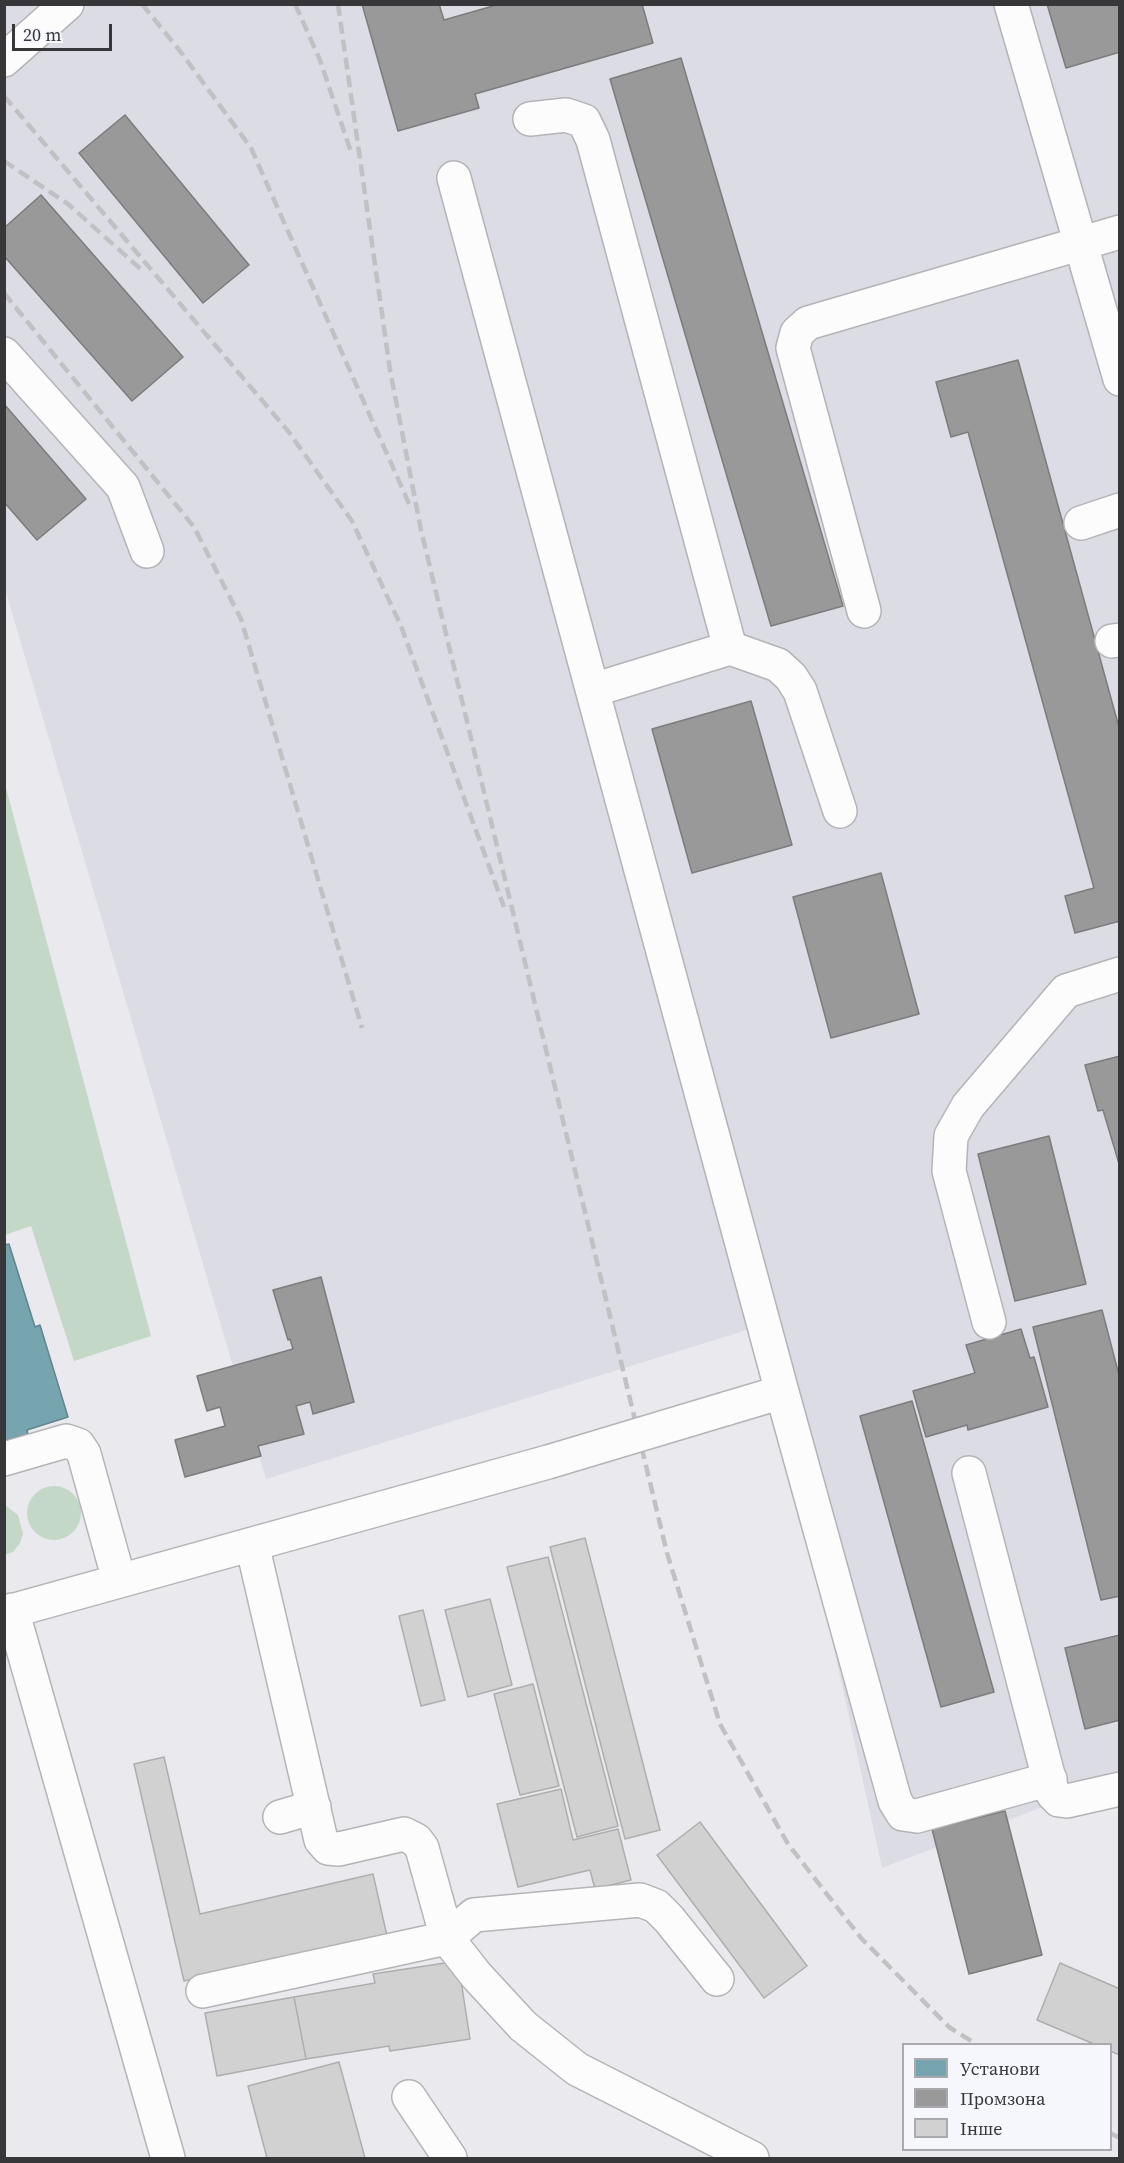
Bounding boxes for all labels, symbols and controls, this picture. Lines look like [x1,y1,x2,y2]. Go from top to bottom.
scale bar [15,12,116,50]
text: 20 m [23,22,61,47]
legend [902,2043,1112,2151]
text: Установи [960,2056,1040,2081]
text: Промзона [960,2086,1045,2111]
text: Інше [960,2116,1002,2141]

